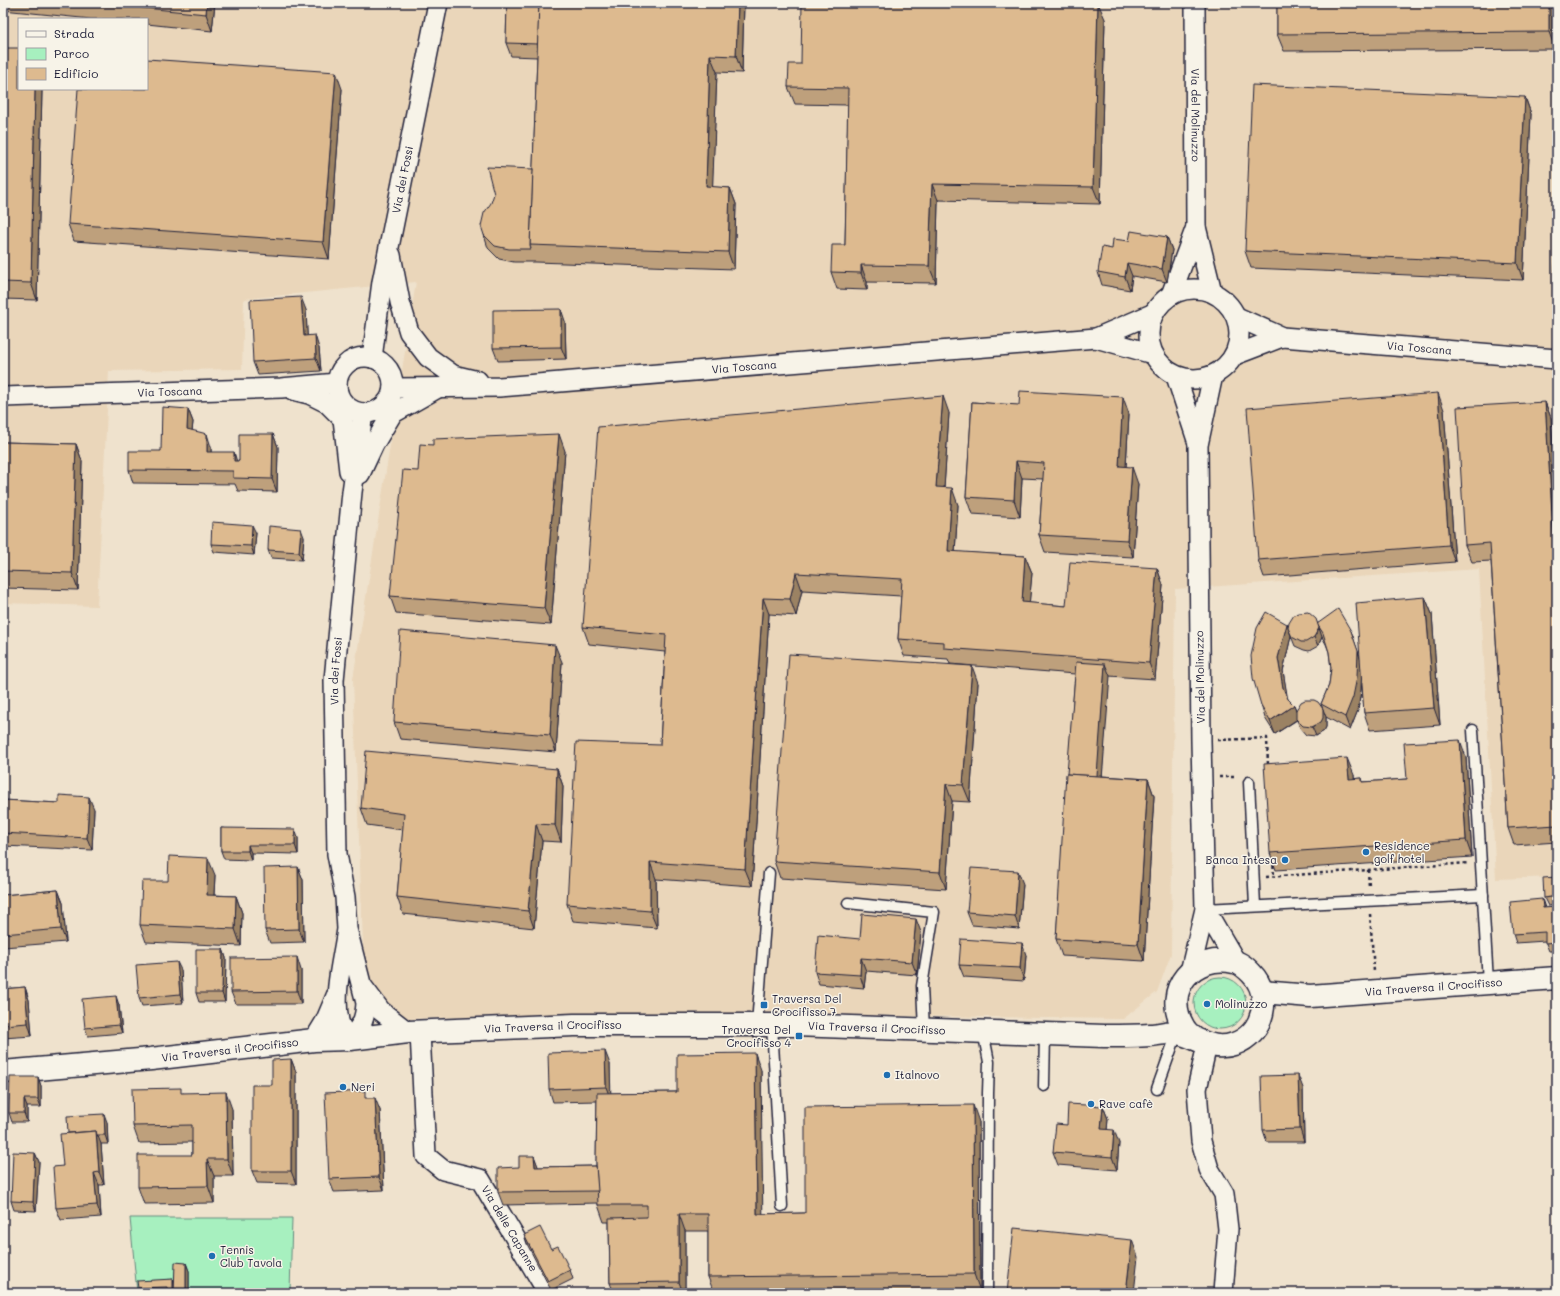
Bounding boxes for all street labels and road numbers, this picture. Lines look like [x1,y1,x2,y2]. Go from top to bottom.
street label: Via del Molinuzzo [1188,68,1204,162]
street label: Via dei Fossi [388,145,416,215]
street label: Via Toscana [1386,337,1453,358]
street label: Via Toscana [711,356,777,377]
street label: Via Toscana [137,383,203,400]
street label: Via del Molinuzzo [1191,630,1208,724]
street label: Via dei Fossi [326,636,345,705]
street label: Via Traversa il Crocifisso [1364,974,1503,999]
street label: Via Traversa il Crocifisso [484,1017,622,1036]
street label: Via Traversa il Crocifisso [808,1017,946,1037]
street label: Via Traversa il Crocifisso [161,1034,300,1065]
street label: Via delle Capanne [478,1182,542,1274]

